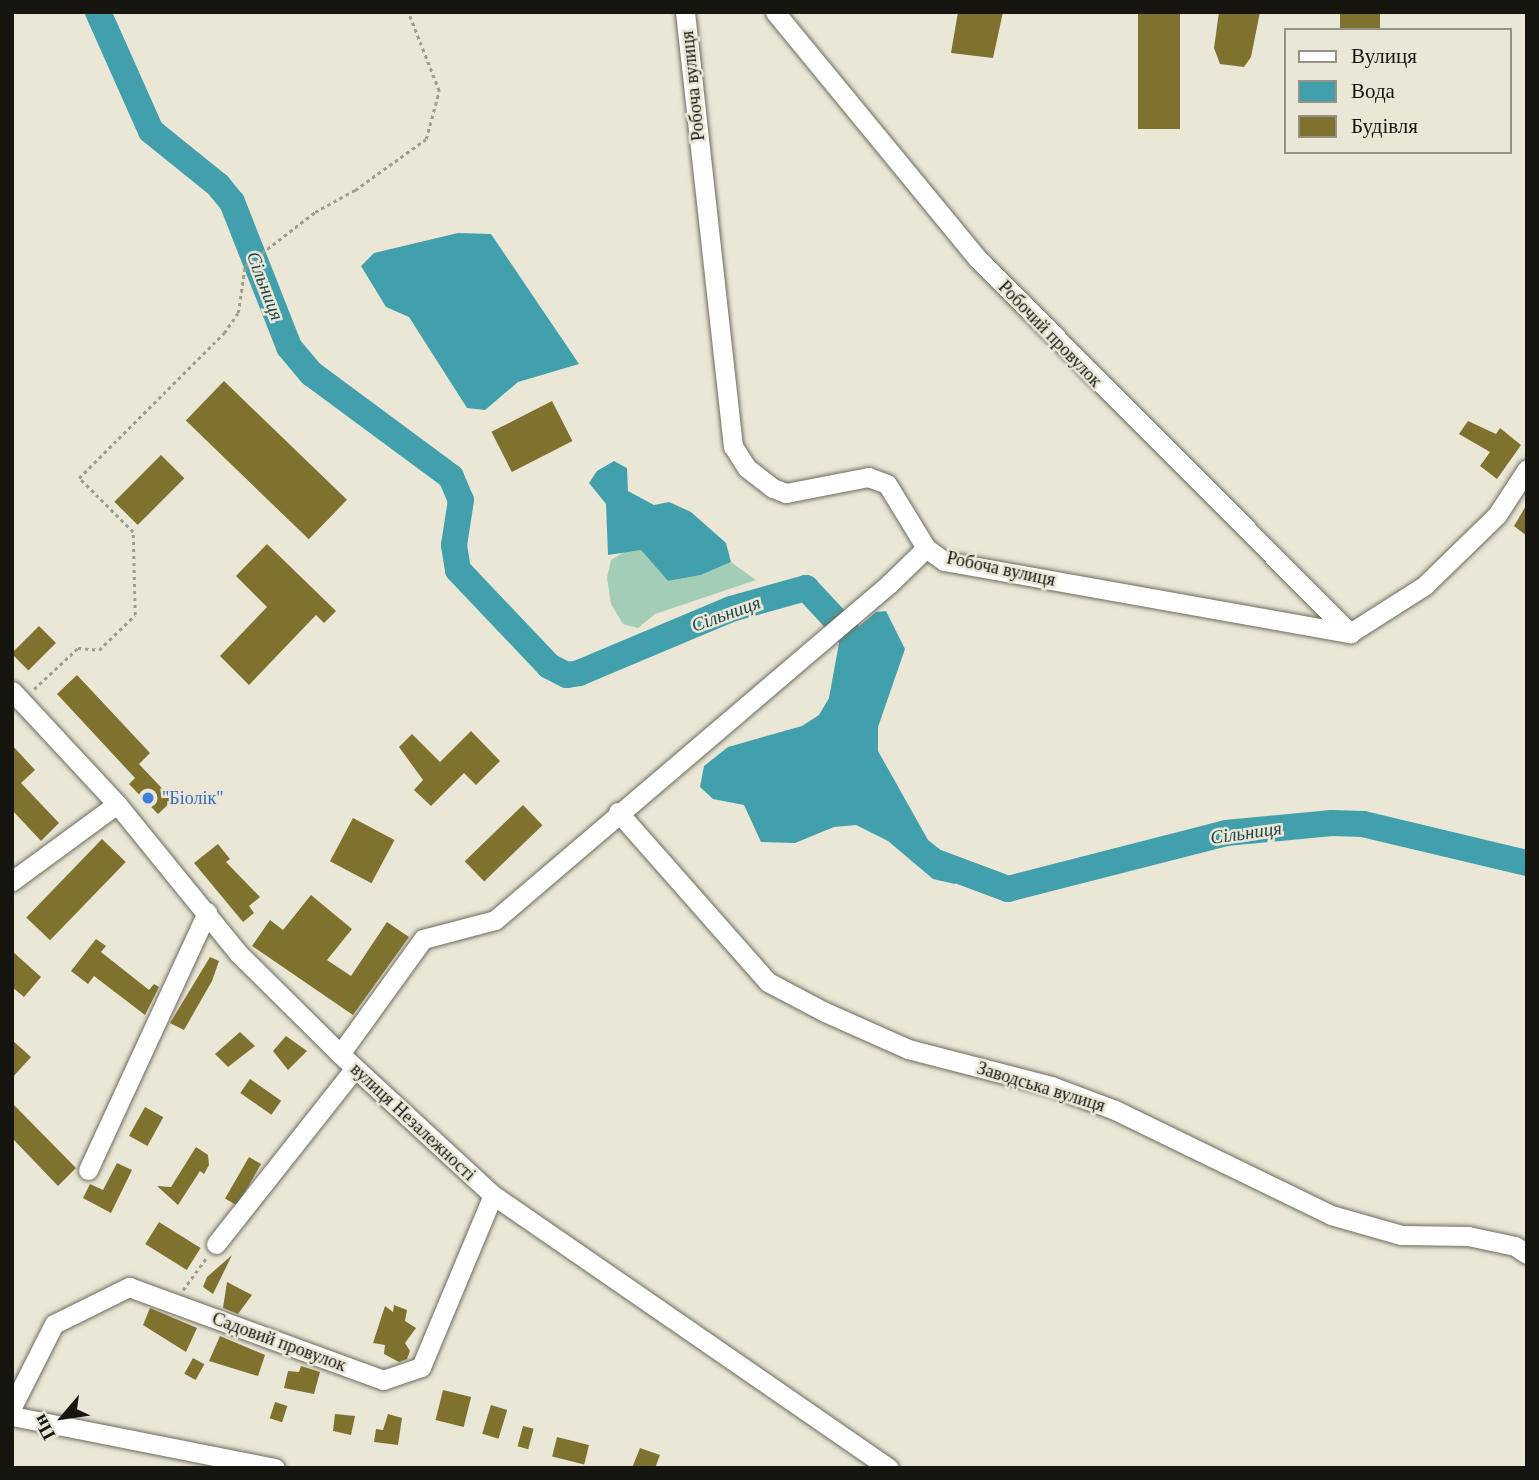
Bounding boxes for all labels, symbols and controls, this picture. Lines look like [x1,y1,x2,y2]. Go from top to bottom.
legend [1284,28,1511,154]
street label: Робоча вулиця [676,30,710,142]
text: Вулиця [1351,44,1417,68]
text: Вода [1351,79,1395,103]
text: Будівля [1351,114,1418,138]
water label: Сільниця [241,248,289,324]
street label: Робочий провулок [994,276,1106,392]
street label: Робоча вулиця [945,547,1057,591]
water label: Сільниця [688,591,764,637]
place label: "Біолік" [162,787,224,809]
marker: "Біолік" [140,790,156,806]
water label: Сільниця [1209,817,1283,849]
street label: Заводська вулиця [974,1057,1108,1117]
street label: вулиця Незалежності [346,1059,480,1185]
street label: Садовий провулок [209,1308,349,1376]
north arrow [28,1382,98,1452]
text: Пн [29,1411,60,1444]

